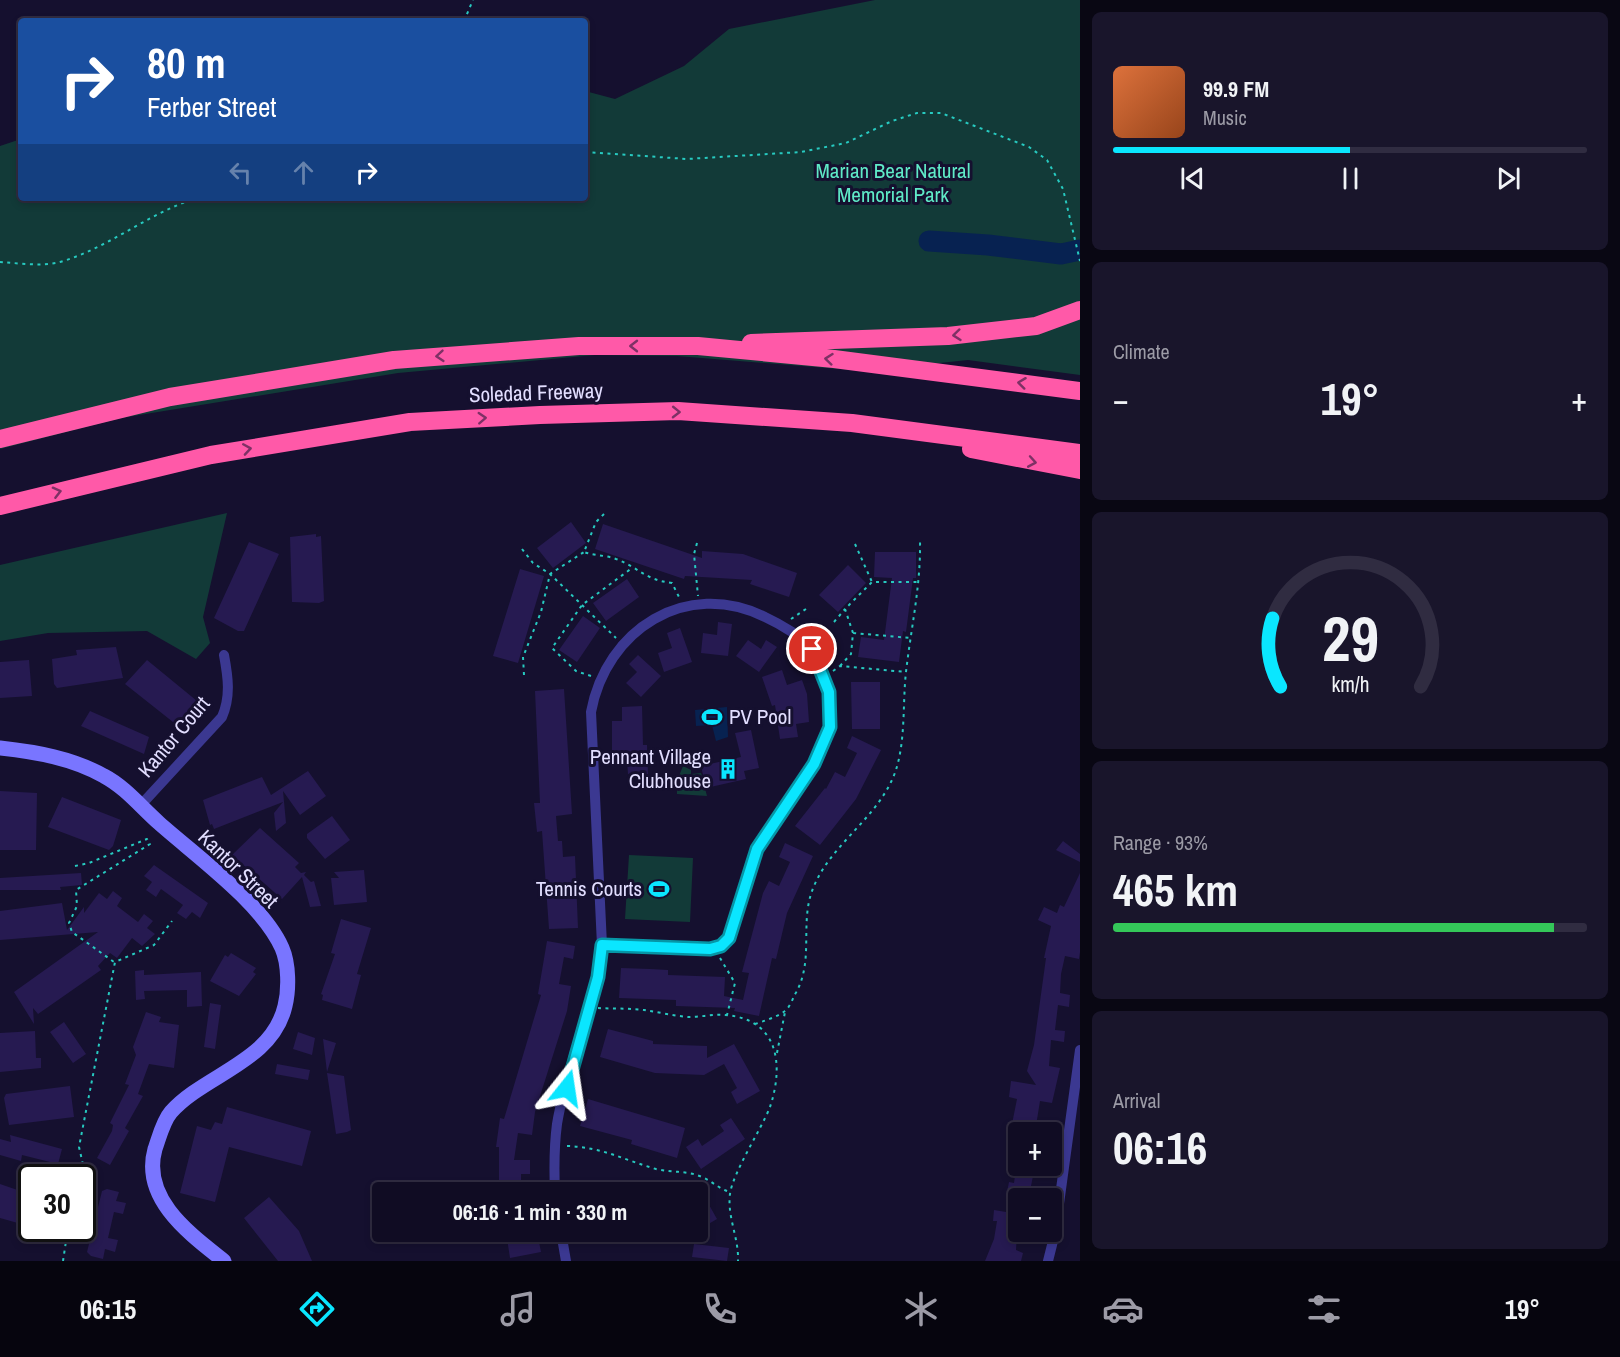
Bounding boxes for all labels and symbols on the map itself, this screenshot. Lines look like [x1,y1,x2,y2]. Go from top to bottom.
park label: Marian Bear Natural Memorial Park [815,156,971,209]
one-way arrow [953,328,962,341]
one-way arrow [630,340,639,352]
one-way arrow [435,350,444,363]
one-way arrow [824,353,833,366]
street label: Soledad Freeway [469,376,604,409]
one-way arrow [1017,377,1027,390]
one-way arrow [672,406,681,418]
one-way arrow [477,411,486,424]
one-way arrow [242,443,252,456]
one-way arrow [1027,455,1037,468]
one-way arrow [52,487,62,500]
pin [786,623,837,674]
street label: Kantor Court [131,690,216,783]
place label: PV Pool [729,702,791,731]
sports icon: PV Pool [700,705,724,729]
place label: Pennant Village Clubhouse [590,742,711,795]
building icon: Pennant Village Clubhouse [716,757,740,781]
street label: Kantor Street [192,823,285,914]
place label: Tennis Courts [536,874,642,903]
sports icon: Tennis Courts [647,877,671,901]
position arrow [535,1056,599,1120]
speed limit sign: 30 [18,1164,96,1242]

